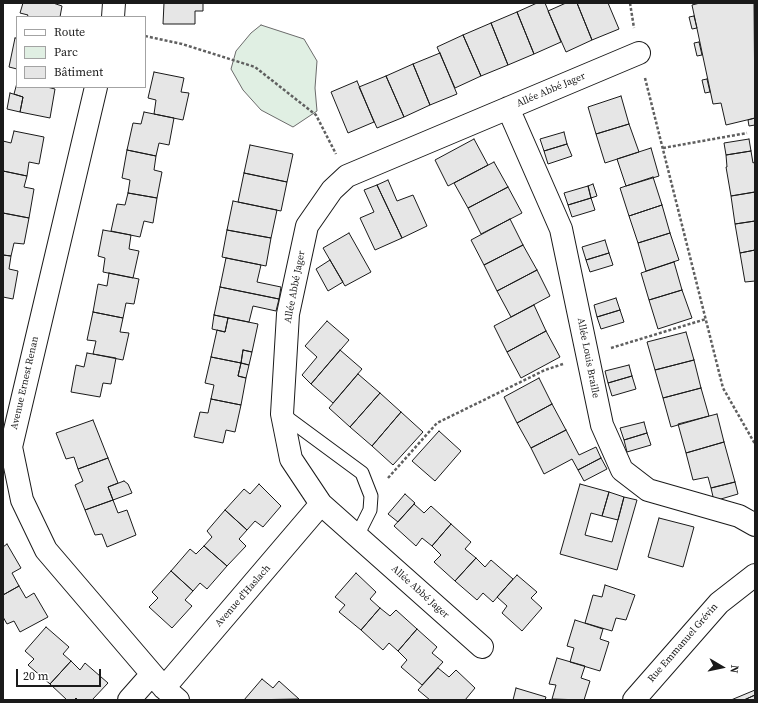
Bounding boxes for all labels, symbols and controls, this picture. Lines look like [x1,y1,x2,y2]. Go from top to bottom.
legend [16,16,146,88]
text: Route [54,24,85,40]
text: Parc [54,44,78,60]
text: Bâtiment [54,64,103,80]
street label: Allée Abbé Jager [515,70,587,110]
street label: Allée Abbé Jager [282,250,308,324]
street label: Allée Louis Braille [574,317,602,399]
street label: Avenue Ernest Renan [8,335,42,431]
street label: Avenue d'Haslach [213,563,273,629]
street label: Allée Abbé Jager [389,563,451,621]
street label: Rue Emmanuel Grévin [645,601,721,685]
north arrow [702,647,742,687]
scale bar [18,661,103,687]
text: N [726,664,742,674]
text: 20 m [23,668,49,684]

